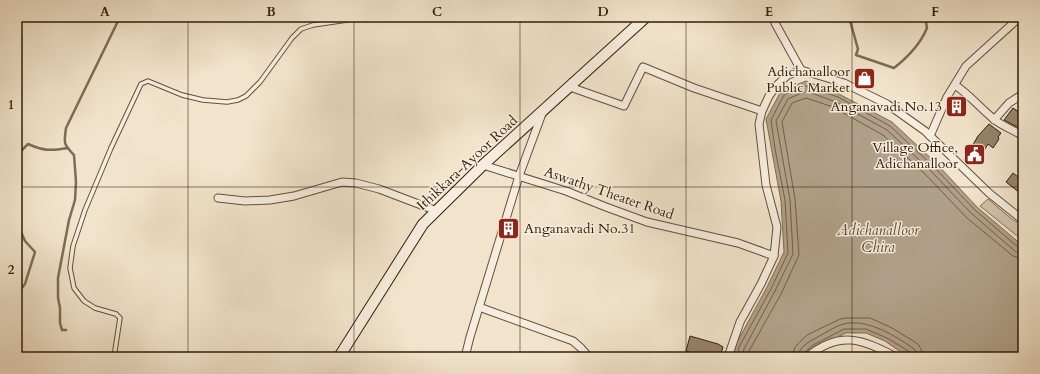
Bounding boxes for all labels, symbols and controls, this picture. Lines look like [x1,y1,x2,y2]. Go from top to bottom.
text: A [100,3,110,21]
text: B [266,3,276,21]
text: C [432,3,442,21]
text: D [597,3,609,21]
text: E [765,3,773,21]
text: F [931,3,939,21]
place label: Adichanalloor Public Market [766,62,851,97]
shop icon: Adichanalloor Public Market [852,66,878,92]
building icon: Anganavadi No.13 [944,93,970,119]
text: 1 [8,96,14,114]
place label: Anganavadi No.13 [830,97,942,116]
street label: Ithikkara-Ayoor Road [412,111,522,215]
place label: Village Office, Adichanalloor [872,138,959,173]
public building icon: Village Office, Adichanalloor [961,142,987,168]
street label: Aswathy Theater Road [542,162,677,224]
building icon: Anganavadi No.31 [496,215,522,241]
place label: Anganavadi No.31 [524,219,636,238]
water label: Adichanalloor Chira [836,220,920,257]
text: 2 [8,261,15,279]

